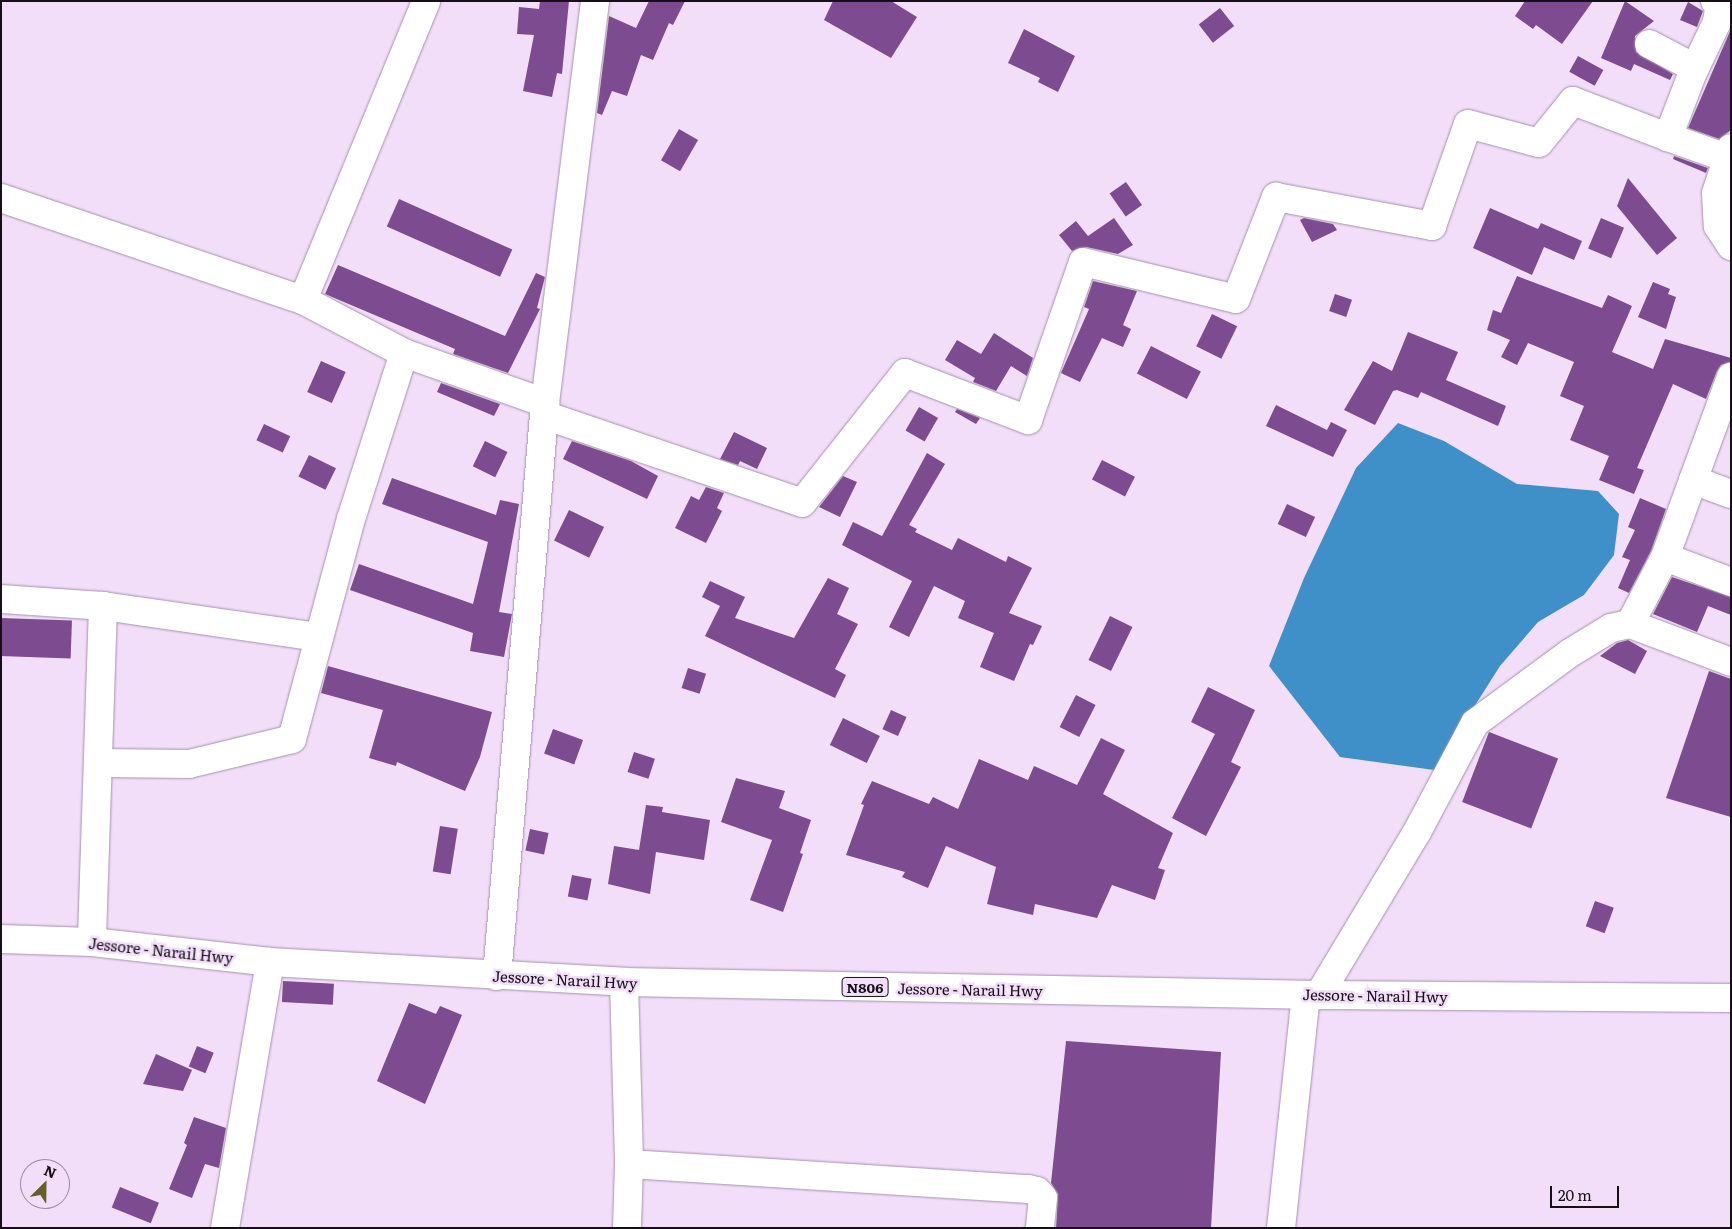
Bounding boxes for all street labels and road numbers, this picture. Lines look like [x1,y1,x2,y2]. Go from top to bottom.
street label: Jessore - Narail Hwy [88,933,234,967]
street label: Jessore - Narail Hwy [492,966,638,992]
road number: N806 [841,976,889,999]
street label: Jessore - Narail Hwy [897,979,1043,999]
street label: Jessore - Narail Hwy [1302,985,1448,1005]

